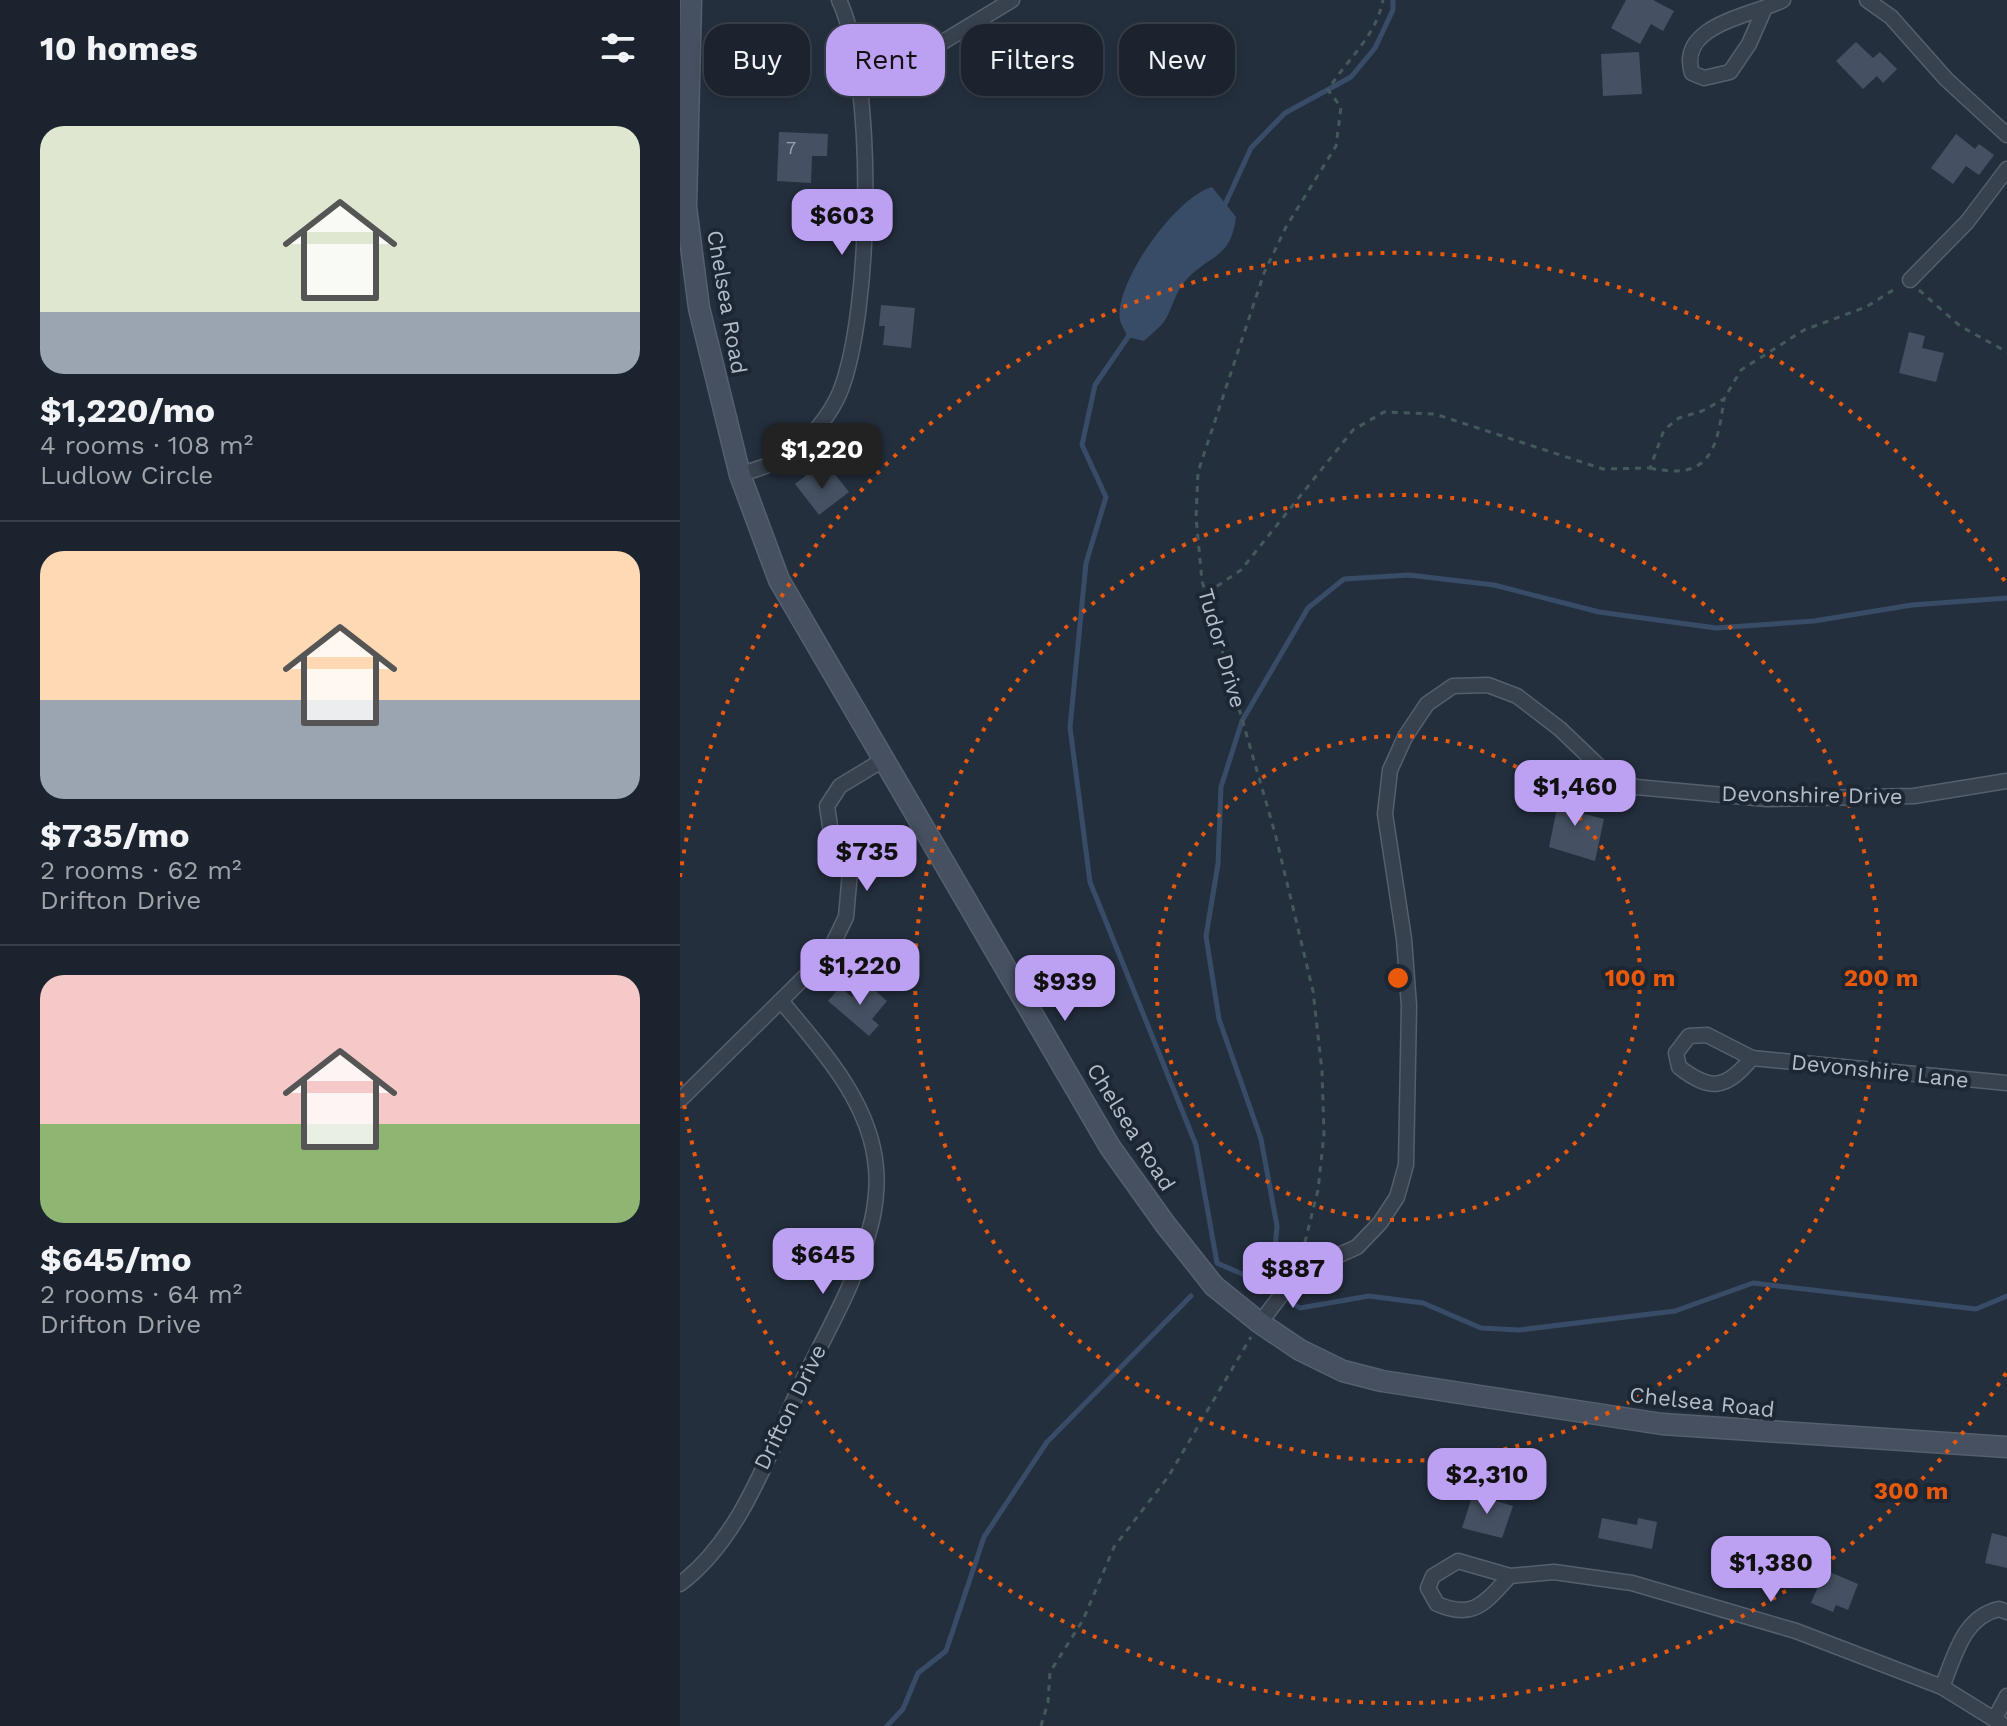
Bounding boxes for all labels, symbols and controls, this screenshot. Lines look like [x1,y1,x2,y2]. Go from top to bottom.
chip: Buy [704,24,810,96]
chip: Rent [826,24,945,96]
chip: Filters [961,24,1103,96]
chip: New [1119,24,1235,96]
icon: filters [596,26,640,70]
text: 10 homes [40,28,198,68]
house number: 7 [786,137,796,158]
icon: home [268,178,412,322]
pin: $603 [795,189,889,257]
text: $603 [810,200,874,230]
street label: Chelsea Road [702,228,752,376]
text: $1,220/mo [40,390,215,430]
pin: $1,220 [757,423,887,491]
text: 4 rooms · 108 m² [40,430,253,460]
text: $1,220 [780,434,864,464]
text: Ludlow Circle [40,460,213,490]
street label: Tudor Drive [1193,585,1251,711]
icon: home [268,603,412,747]
pin: $1,460 [1510,760,1640,828]
text: $1,460 [1533,771,1617,801]
street label: Devonshire Drive [1721,781,1903,809]
text: $735/mo [40,815,190,855]
pin: $735 [820,825,914,893]
text: $735 [835,836,899,866]
text: 2 rooms · 62 m² [40,855,242,885]
text: Drifton Drive [40,885,201,915]
pin: $1,220 [795,939,925,1007]
text: $1,220 [818,950,902,980]
pin: $939 [1018,955,1112,1023]
centre of rings [1384,964,1412,992]
text: 100 m [1605,964,1675,992]
text: 200 m [1844,964,1918,992]
text: $939 [1033,966,1097,996]
icon: home [268,1027,412,1171]
street label: Devonshire Lane [1790,1049,1970,1093]
street label: Chelsea Road [1082,1059,1180,1195]
pin: $645 [776,1228,870,1296]
text: $645/mo [40,1239,192,1279]
text: $645 [791,1239,855,1269]
pin: $887 [1246,1242,1340,1310]
text: $887 [1261,1253,1325,1283]
text: 2 rooms · 64 m² [40,1279,242,1309]
text: Drifton Drive [40,1309,201,1339]
street label: Drifton Drive [749,1340,831,1474]
street label: Chelsea Road [1628,1382,1776,1422]
pin: $2,310 [1422,1448,1552,1516]
text: $2,310 [1445,1459,1529,1489]
text: 300 m [1874,1477,1948,1505]
pin: $1,380 [1706,1536,1836,1604]
text: $1,380 [1729,1547,1813,1577]

